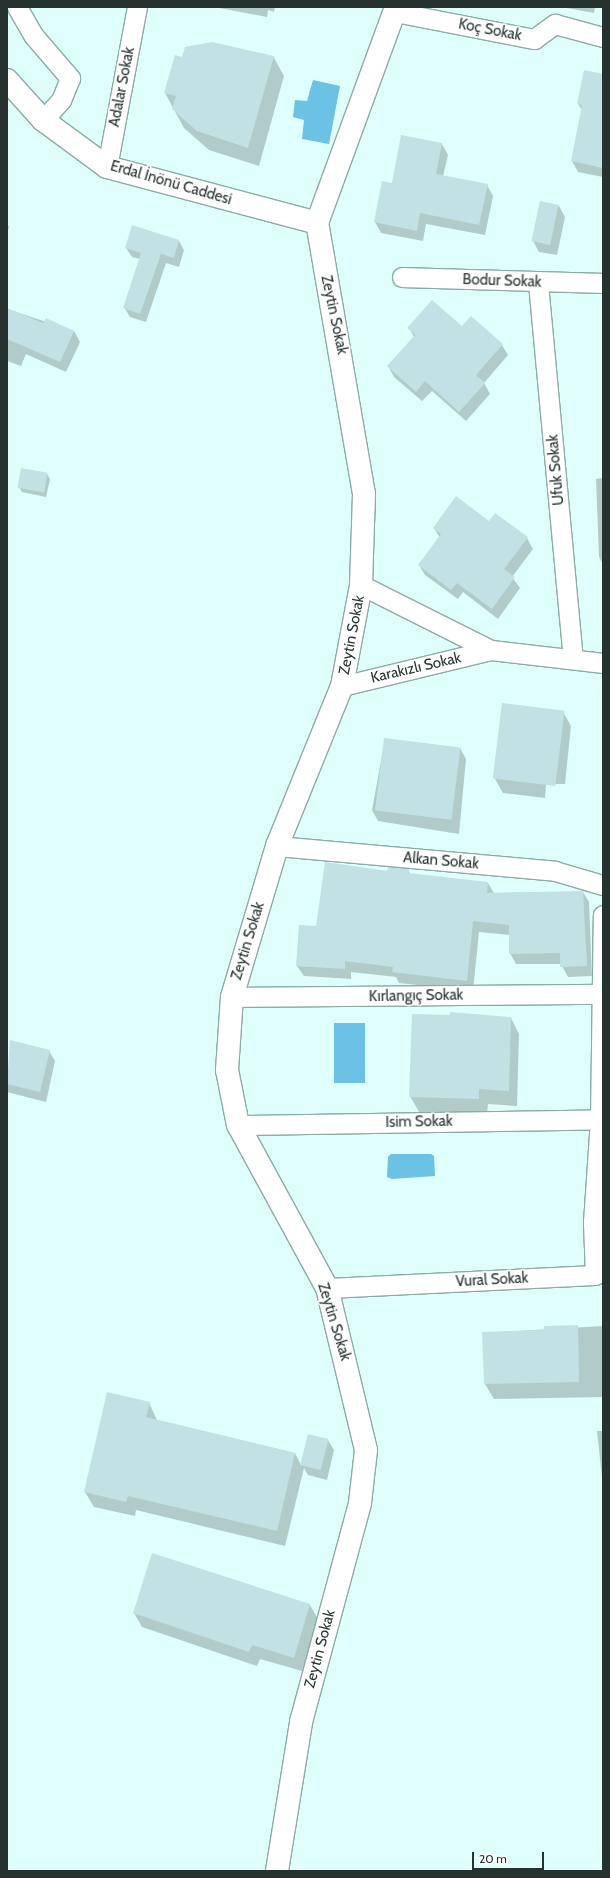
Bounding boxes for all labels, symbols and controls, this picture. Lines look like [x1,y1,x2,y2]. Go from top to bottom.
street label: Koç Sokak [457,15,523,45]
street label: Adalar Sokak [105,46,139,128]
street label: Erdal İnönü Caddesi [108,157,234,209]
street label: Bodur Sokak [462,271,542,291]
street label: Zeytin Sokak [317,274,351,356]
street label: Ufuk Sokak [544,434,568,506]
street label: Zeytin Sokak [335,594,369,676]
street label: Karakızlı Sokak [369,649,463,687]
street label: Alkan Sokak [402,849,480,873]
street label: Zeytin Sokak [228,900,268,982]
street label: Kırlangıç Sokak [369,986,463,1006]
street label: Isim Sokak [385,1112,453,1132]
street label: Vural Sokak [455,1269,529,1291]
street label: Zeytin Sokak [314,1281,354,1363]
street label: Zeytin Sokak [301,1608,339,1690]
scale bar [474,1844,546,1870]
text: 20 m [479,1851,507,1866]

